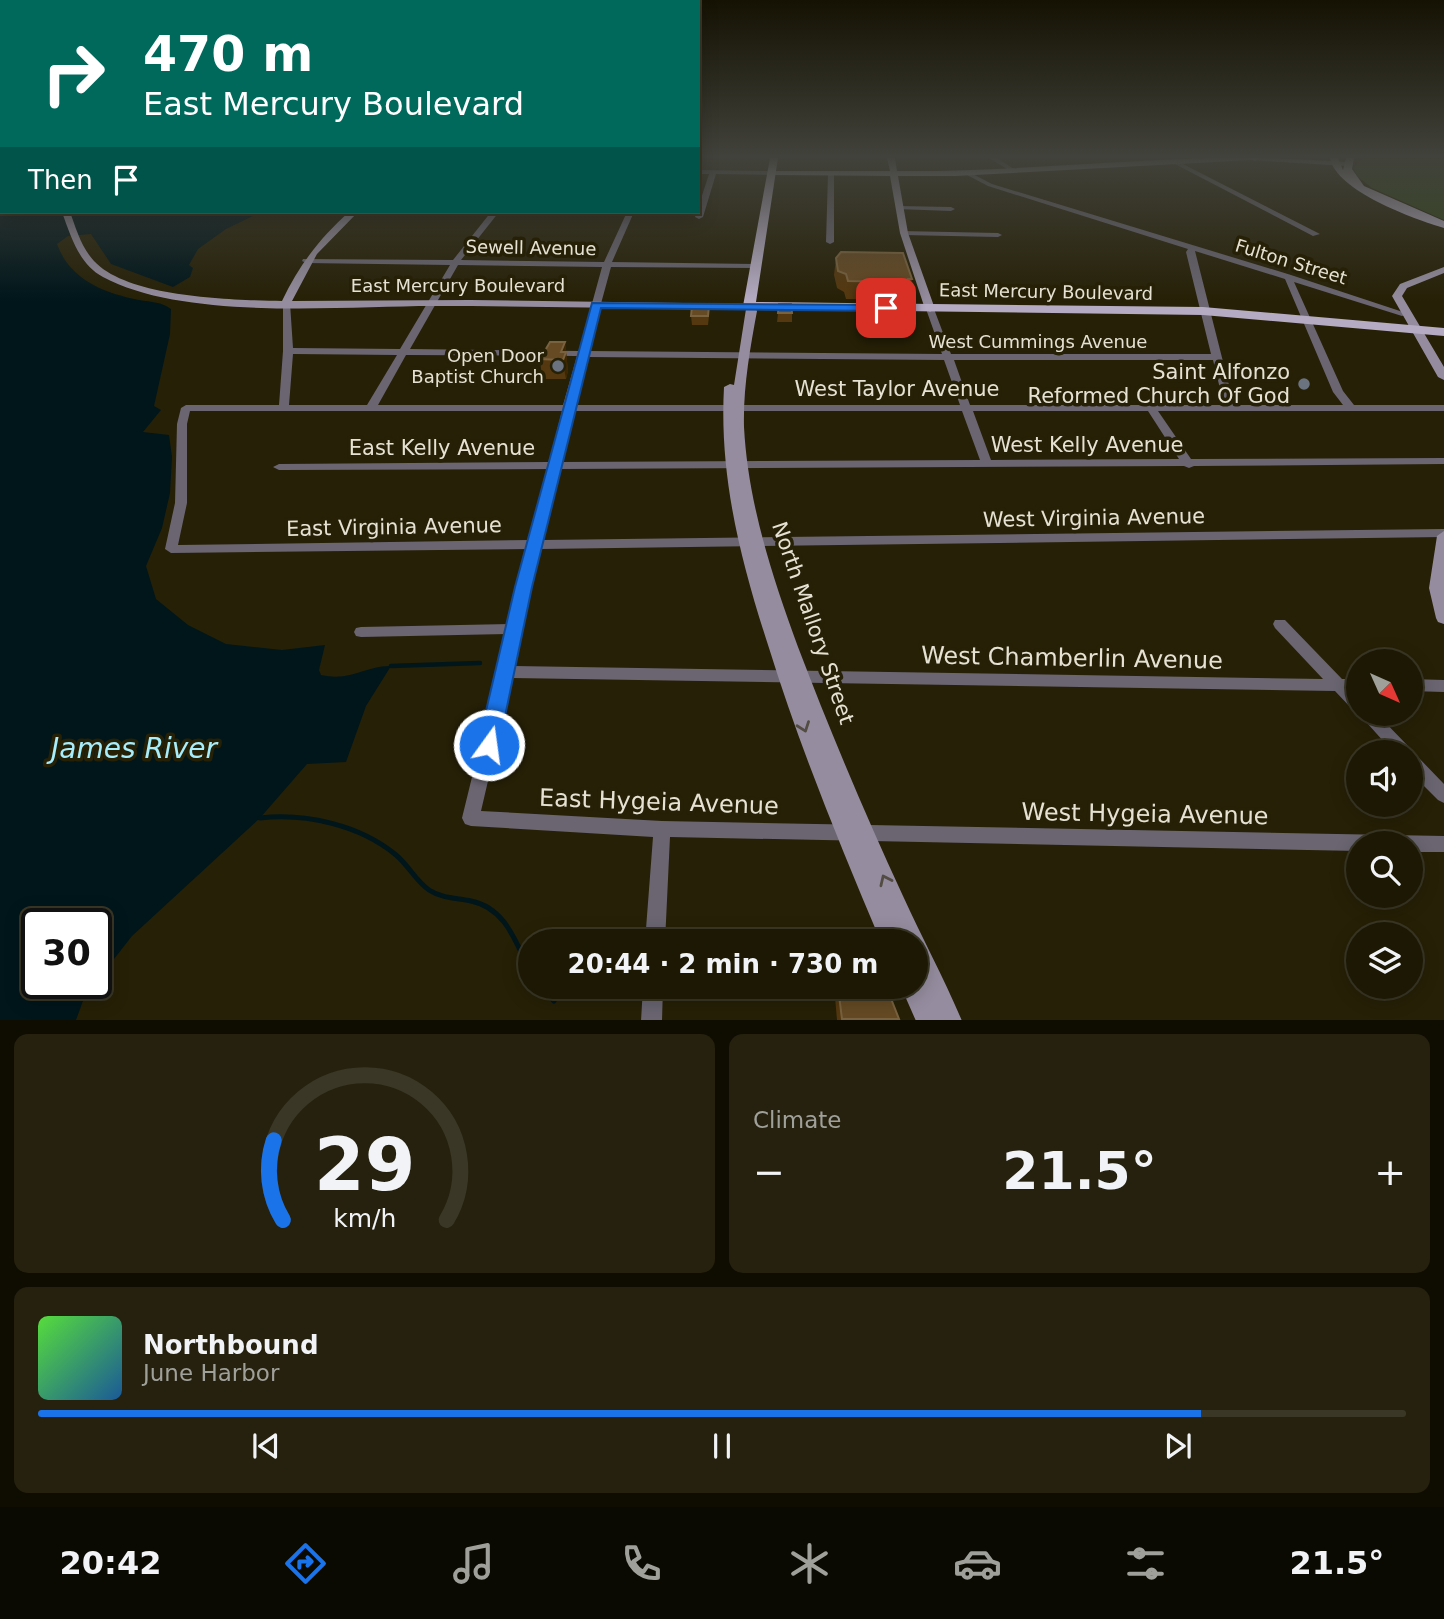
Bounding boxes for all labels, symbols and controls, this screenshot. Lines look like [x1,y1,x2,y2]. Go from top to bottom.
text: 470 m [143,26,313,83]
icon: right [28,28,119,119]
text: East Mercury Boulevard [143,85,524,123]
icon: arrive [107,161,145,199]
text: Then [28,165,93,195]
street label: Fulton Street [1233,235,1350,288]
street label: Sewell Avenue [465,236,597,259]
street label: East Mercury Boulevard [351,275,565,296]
pin [856,278,916,338]
street label: East Mercury Boulevard [939,279,1153,304]
icon: arrive [867,289,905,327]
street label: West Cummings Avenue [929,331,1147,352]
place label: Open Door Baptist Church [411,345,545,387]
marker: Open Door Baptist Church [550,358,566,374]
place label: Saint Alfonzo Reformed Church Of God [1028,360,1290,408]
marker: Saint Alfonzo Reformed Church Of God [1296,376,1312,392]
street label: West Taylor Avenue [795,377,999,401]
street label: West Kelly Avenue [991,433,1183,457]
street label: East Kelly Avenue [349,436,535,460]
street label: West Virginia Avenue [983,504,1205,532]
street label: East Virginia Avenue [286,513,502,541]
street label: North Mallory Street [767,519,859,727]
street label: West Chamberlin Avenue [921,641,1223,675]
north arrow [1346,649,1423,726]
map controls [1346,649,1423,999]
position arrow [452,708,526,782]
one-way arrow [796,720,810,732]
water label: James River [46,732,218,765]
button: sound [1346,740,1423,817]
street label: East Hygeia Avenue [539,784,779,820]
street label: West Hygeia Avenue [1021,798,1269,830]
button: search [1346,831,1423,908]
one-way arrow [879,874,893,887]
speed limit sign: 30 [21,908,112,999]
button: layers [1346,922,1423,999]
text: 20:44 · 2 min · 730 m [568,949,878,979]
text: Climate [753,1107,842,1133]
text: 29 [314,1122,415,1207]
text: 21.5° [1002,1141,1157,1201]
text: − [753,1150,785,1194]
text: + [1374,1150,1406,1194]
text: km/h [333,1203,396,1232]
text: Northbound [143,1330,319,1360]
text: June Harbor [143,1360,279,1386]
icon: previous [247,1427,285,1465]
icon: pause [703,1427,741,1465]
icon: next [1159,1427,1197,1465]
icon: directions [281,1539,330,1588]
icon: music [449,1539,498,1588]
icon: phone [617,1539,666,1588]
icon: climate [785,1539,834,1588]
icon: car [953,1539,1002,1588]
icon: filters [1121,1539,1170,1588]
text: 20:42 [60,1544,161,1582]
text: 21.5° [1289,1544,1384,1582]

